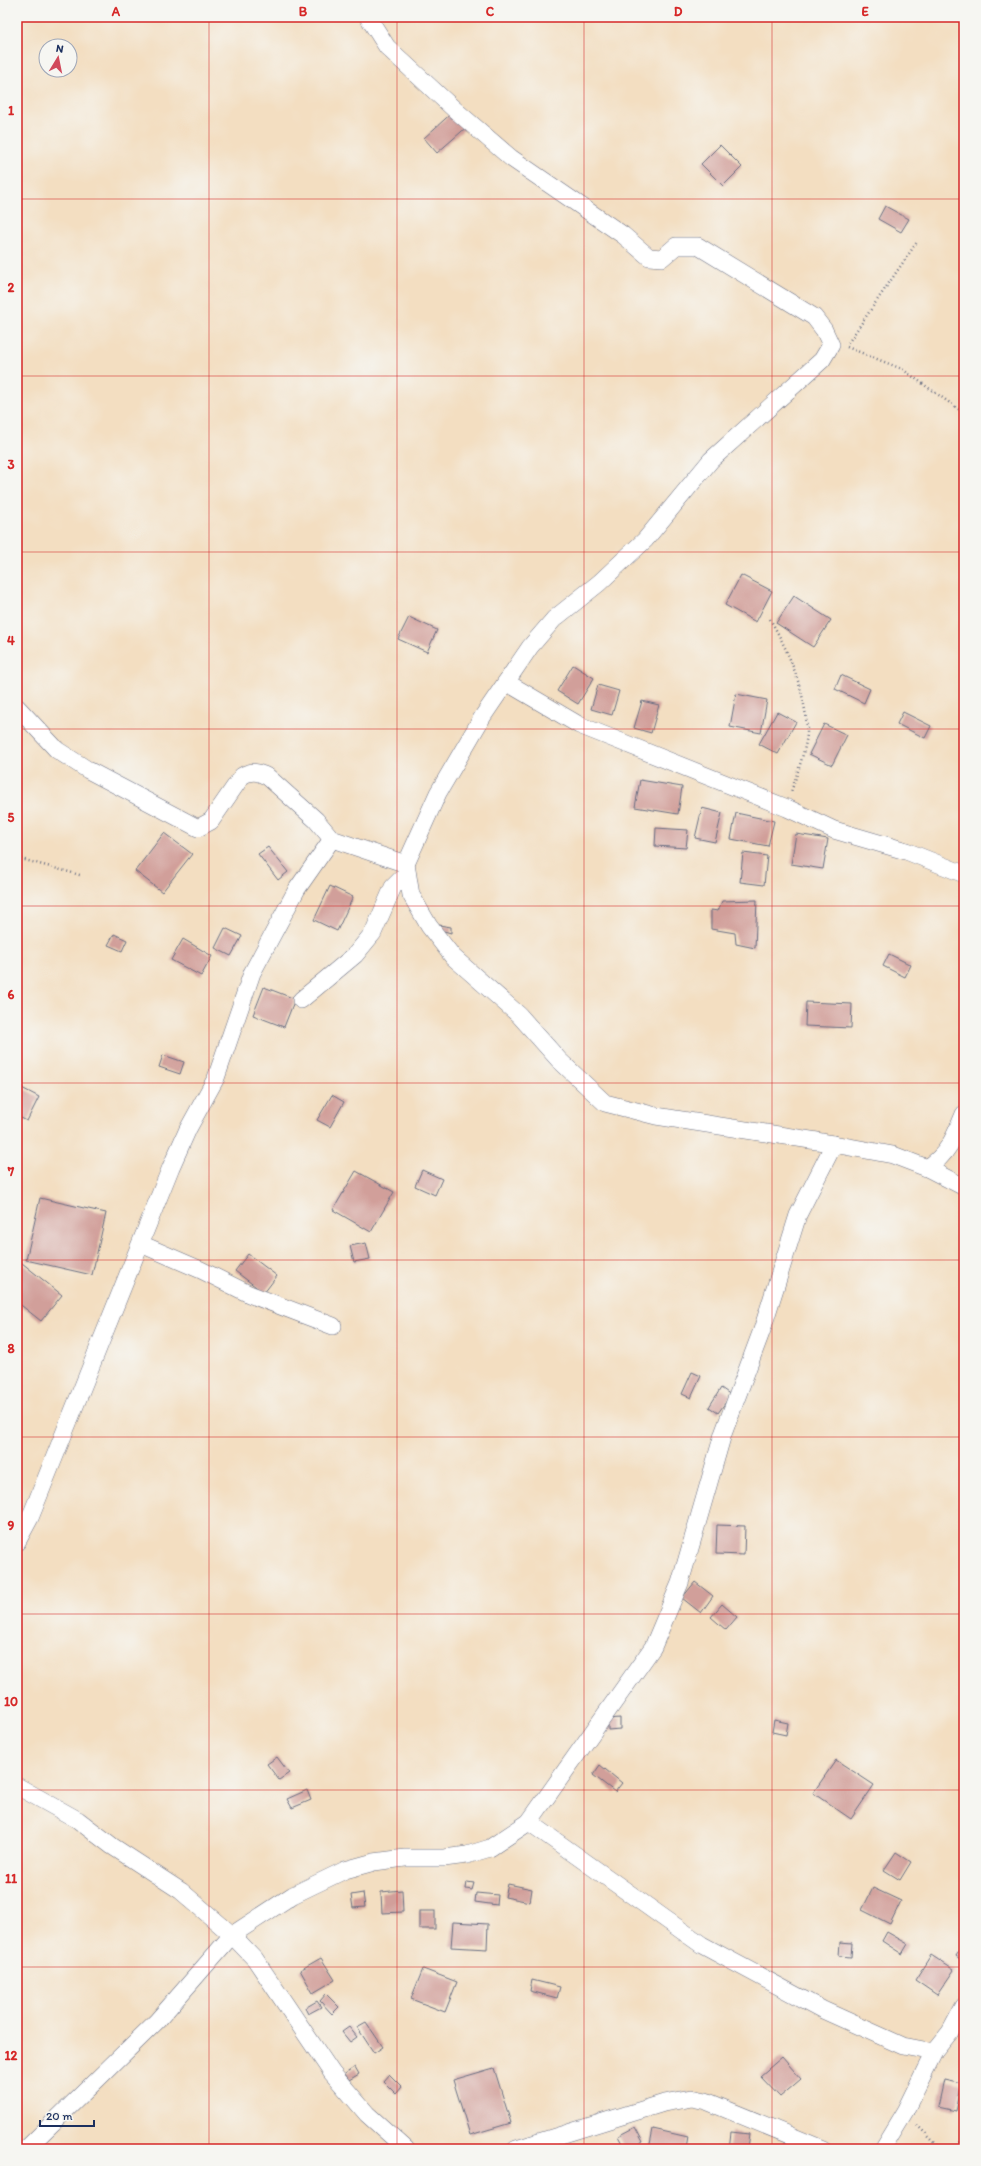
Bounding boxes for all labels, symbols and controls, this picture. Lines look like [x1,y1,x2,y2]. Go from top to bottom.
text: A [111,4,121,19]
text: B [299,4,308,19]
text: C [486,4,495,19]
text: D [674,4,683,19]
text: E [861,4,869,19]
north arrow [38,38,78,78]
text: N [55,42,64,56]
text: 1 [8,103,14,118]
text: 2 [8,280,15,295]
text: 3 [7,457,15,472]
text: 4 [7,633,15,648]
text: 5 [8,810,15,825]
text: 6 [8,987,15,1002]
text: 7 [7,1164,15,1179]
text: 8 [7,1341,15,1356]
text: 9 [8,1518,15,1533]
text: 10 [4,1694,18,1709]
text: 11 [5,1871,17,1886]
text: 12 [5,2048,18,2063]
scale bar [40,2102,94,2128]
text: 20 m [46,2109,73,2123]

